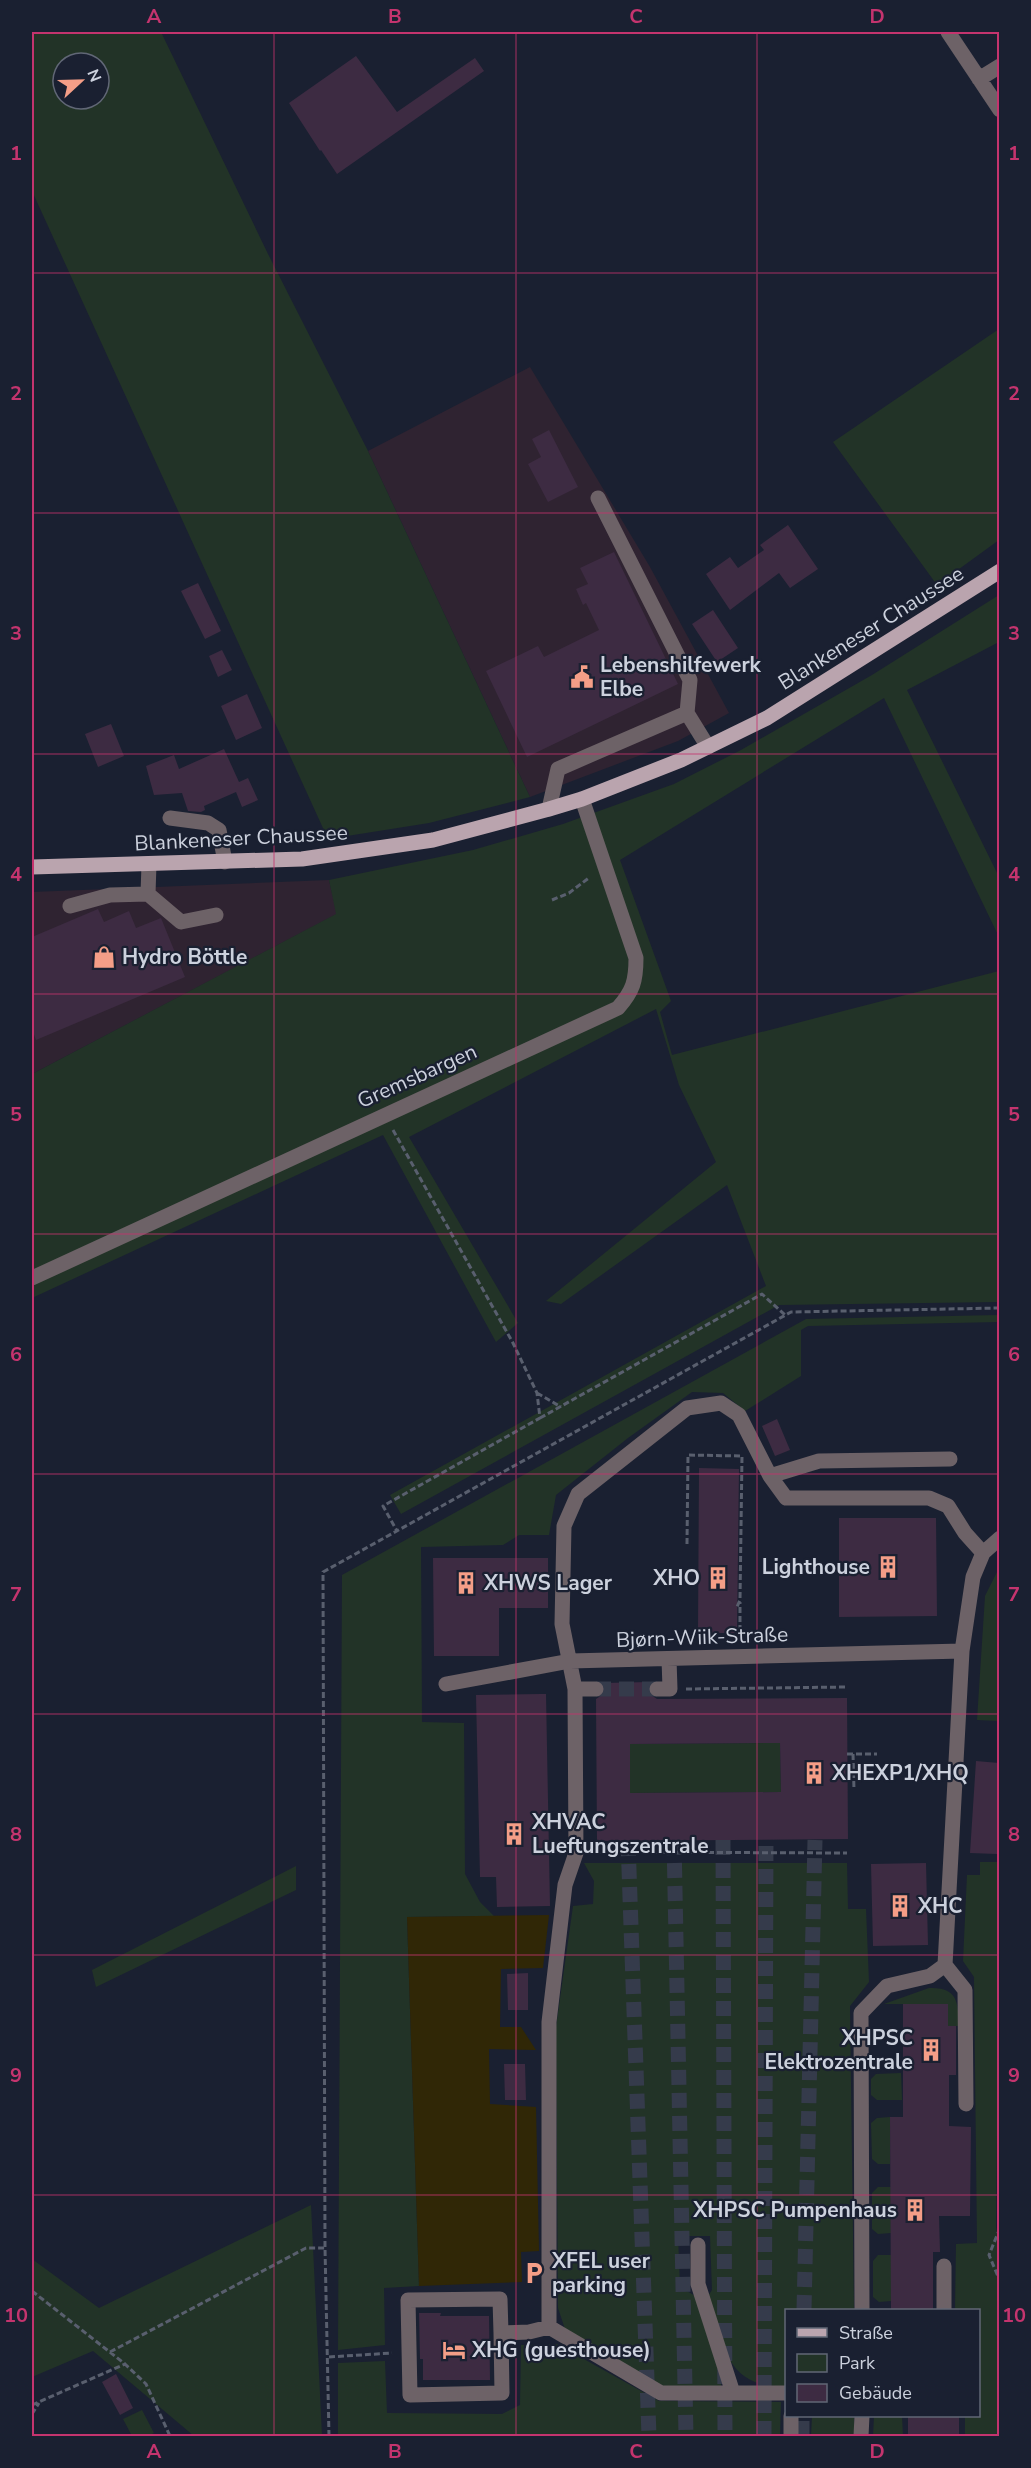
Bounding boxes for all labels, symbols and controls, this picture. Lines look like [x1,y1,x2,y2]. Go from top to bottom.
text: A [147,3,162,30]
text: B [388,3,402,30]
text: C [629,3,643,30]
text: D [869,3,885,30]
north arrow [51,51,111,111]
text: N [82,66,106,85]
text: 1 [10,140,22,167]
text: 1 [1008,140,1020,167]
text: 2 [10,380,22,407]
text: 2 [1008,380,1020,407]
street label: Blankeneser Chaussee [773,560,969,696]
text: 3 [10,620,22,647]
text: 3 [1008,620,1020,647]
place label: Lebenshilfewerk Elbe [600,651,762,703]
public building icon: Lebenshilfewerk Elbe [569,664,595,690]
street label: Blankeneser Chaussee [134,818,348,858]
text: 4 [10,861,22,888]
text: 4 [1008,861,1020,888]
place label: Hydro Böttle [122,943,247,971]
shop icon: Hydro Böttle [91,944,117,970]
street label: Gremsbargen [353,1037,481,1115]
text: 5 [10,1101,22,1128]
text: 5 [1008,1101,1020,1128]
text: 6 [10,1341,22,1368]
text: 6 [1008,1341,1020,1368]
place label: Lighthouse [762,1553,870,1581]
building icon: Lighthouse [875,1554,901,1580]
place label: XHO [652,1564,700,1592]
building icon: XHO [705,1565,731,1591]
place label: XHWS Lager [483,1569,613,1597]
building icon: XHWS Lager [453,1570,479,1596]
text: 7 [10,1581,22,1608]
text: 7 [1008,1581,1020,1608]
street label: Bjørn-Wiik-Straße [615,1620,789,1654]
place label: XHEXP1/XHQ [831,1759,969,1787]
building icon: XHEXP1/XHQ [801,1760,827,1786]
place label: XHVAC Lueftungszentrale [531,1808,709,1860]
text: 8 [10,1821,22,1848]
building icon: XHVAC Lueftungszentrale [501,1821,527,1847]
text: 8 [1008,1821,1020,1848]
place label: XHC [917,1892,963,1920]
building icon: XHC [887,1893,913,1919]
place label: XHPSC Elektrozentrale [764,2024,913,2076]
building icon: XHPSC Elektrozentrale [918,2037,944,2063]
text: 9 [10,2062,22,2089]
text: 9 [1008,2062,1020,2089]
place label: XHPSC Pumpenhaus [692,2196,897,2224]
building icon: XHPSC Pumpenhaus [902,2197,928,2223]
place label: XFEL user parking [551,2247,651,2299]
parking icon: XFEL user parking [521,2260,547,2286]
text: 10 [4,2302,28,2329]
text: 10 [1002,2302,1026,2329]
legend [785,2309,980,2417]
text: Straße [839,2321,893,2345]
place label: XHG (guesthouse) [471,2336,651,2364]
hotel icon: XHG (guesthouse) [441,2337,467,2363]
text: Park [839,2351,876,2375]
text: Gebäude [839,2381,912,2405]
text: A [147,2438,162,2465]
text: B [388,2438,402,2465]
text: C [629,2438,643,2465]
text: D [869,2438,885,2465]

